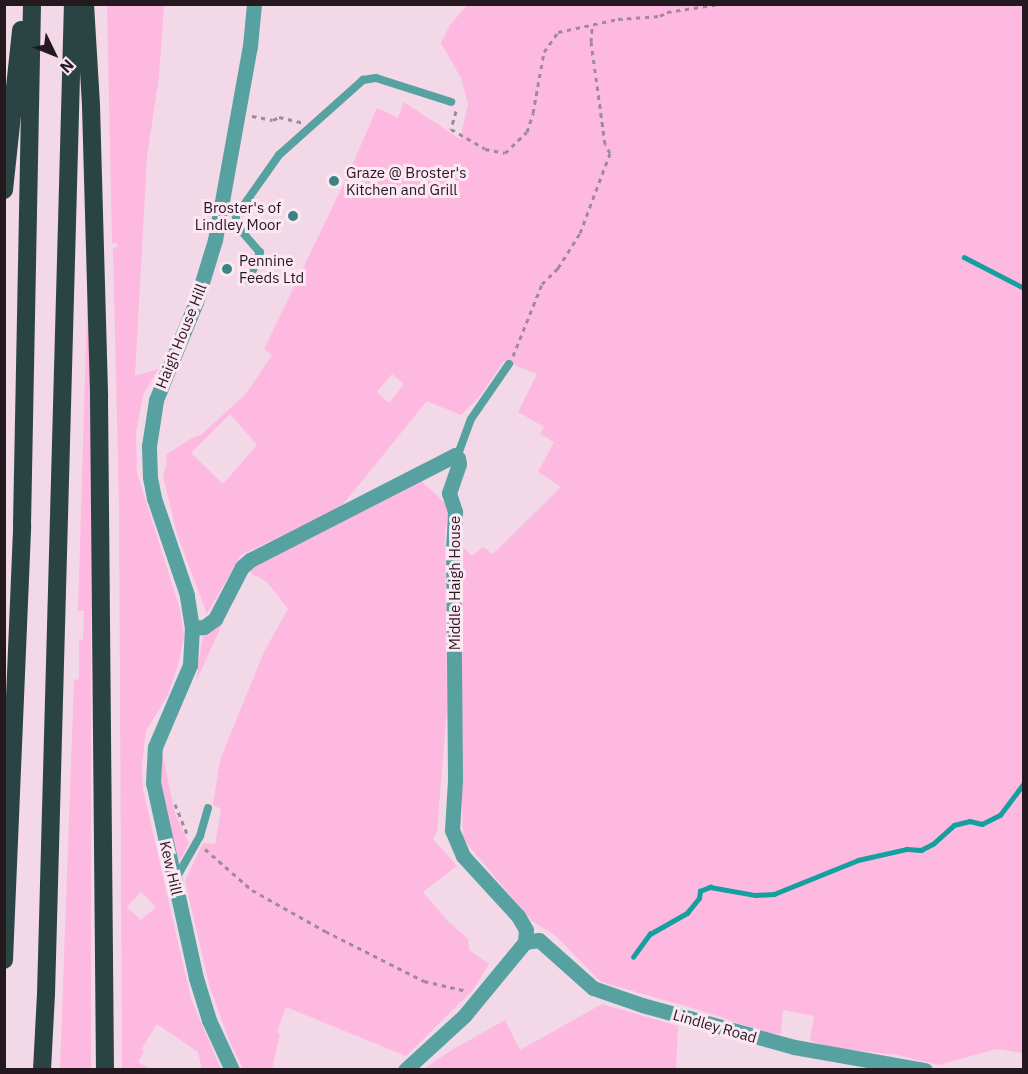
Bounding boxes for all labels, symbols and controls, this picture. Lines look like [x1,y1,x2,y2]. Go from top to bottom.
north arrow [24,24,84,84]
text: N [56,55,78,77]
place label: Graze @ Broster's Kitchen and Grill [346,163,467,198]
marker: Graze @ Broster's Kitchen and Grill [327,174,341,188]
place label: Broster's of Lindley Moor [195,198,281,233]
marker: Broster's of Lindley Moor [286,209,300,223]
place label: Pennine Feeds Ltd [239,251,304,286]
marker: Pennine Feeds Ltd [220,262,234,276]
street label: Haigh House Hill [152,281,210,391]
street label: Middle Haigh House [446,516,464,650]
street label: Kew Hill [156,839,186,897]
street label: Lindley Road [671,1005,759,1047]

